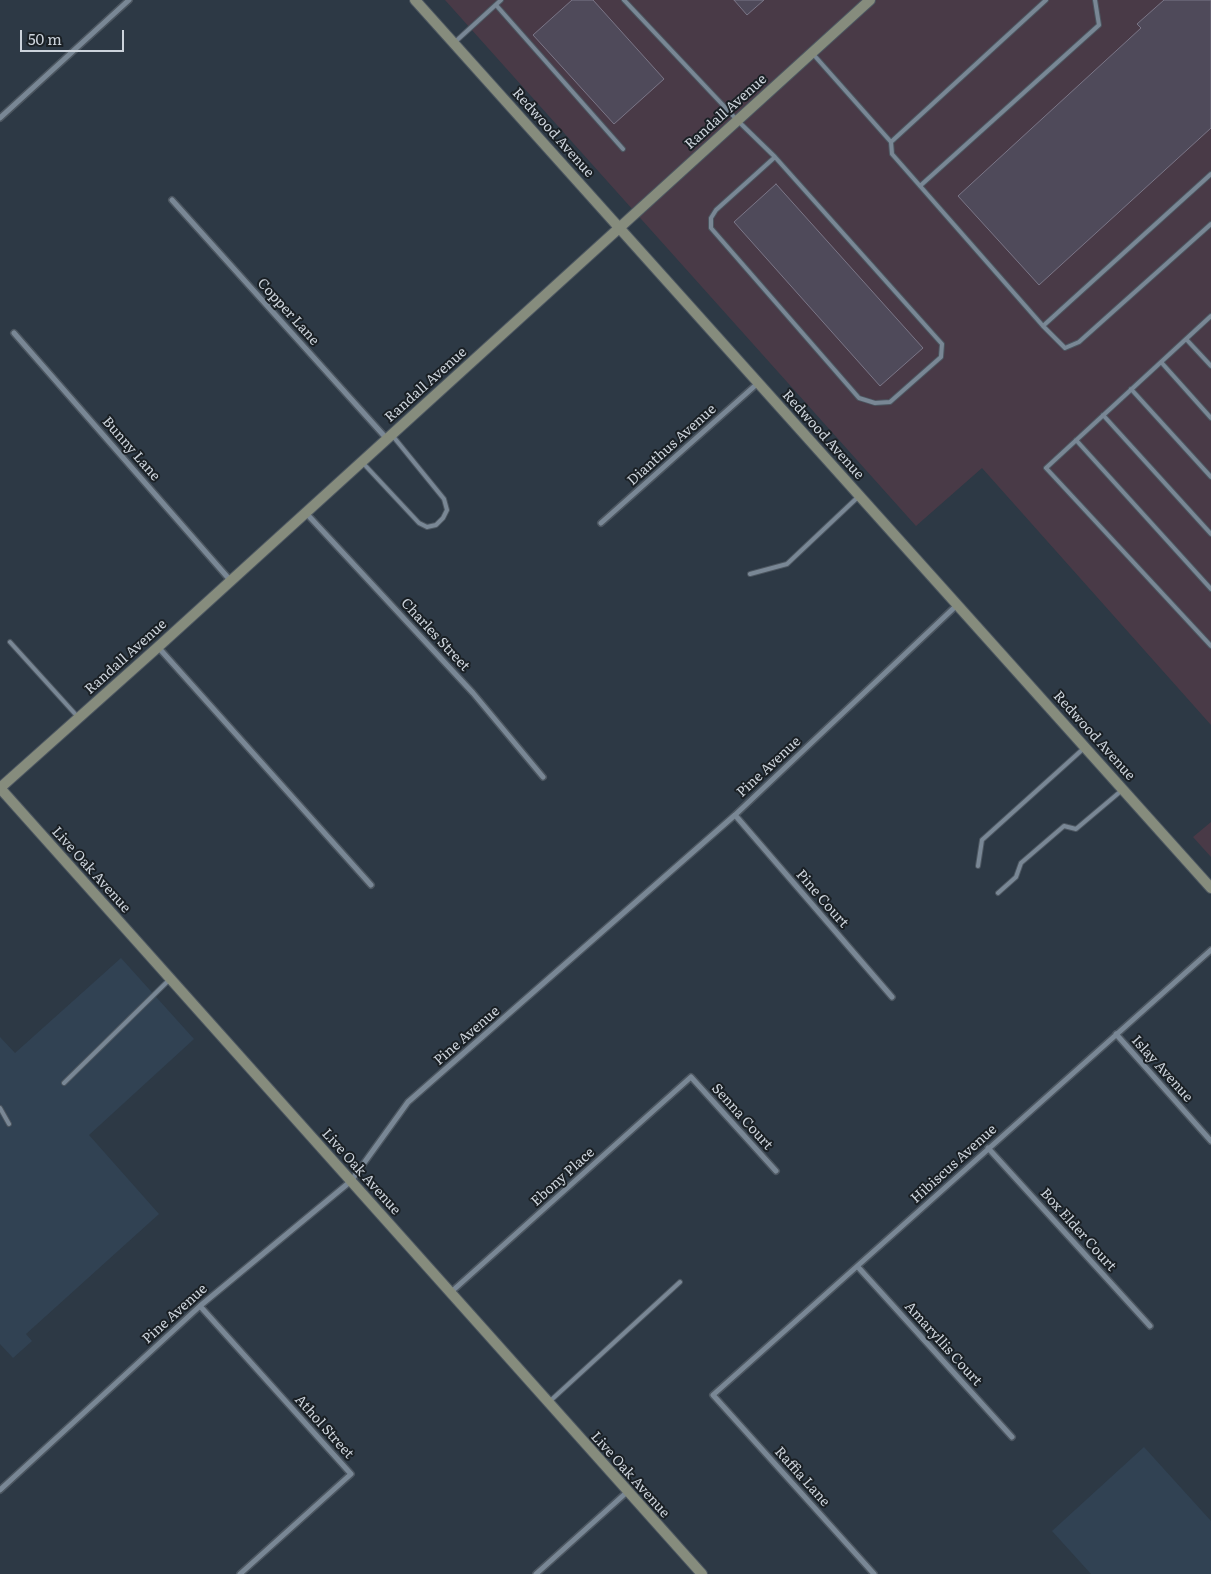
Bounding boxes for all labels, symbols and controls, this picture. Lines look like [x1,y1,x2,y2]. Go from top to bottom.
scale bar [22,20,126,52]
text: 50 m [28,27,62,50]
street label: Randall Avenue [682,71,770,153]
street label: Redwood Avenue [509,85,597,181]
street label: Copper Lane [254,275,322,349]
street label: Randall Avenue [382,344,470,426]
street label: Redwood Avenue [779,387,867,483]
street label: Dianthus Avenue [624,401,720,489]
street label: Bunny Lane [99,414,163,484]
street label: Charles Street [397,595,473,675]
street label: Randall Avenue [82,616,170,698]
street label: Redwood Avenue [1050,688,1138,784]
street label: Pine Avenue [733,733,805,801]
street label: Live Oak Avenue [48,824,134,916]
street label: Pine Court [792,867,852,931]
street label: Pine Avenue [431,1003,503,1069]
street label: Islay Avenue [1128,1032,1196,1106]
street label: Senna Court [708,1080,776,1154]
street label: Hibiscus Avenue [908,1121,1000,1207]
street label: Live Oak Avenue [318,1126,404,1218]
street label: Ebony Place [528,1144,598,1210]
street label: Box Elder Court [1037,1185,1119,1275]
street label: Pine Avenue [139,1280,211,1348]
street label: Amaryllis Court [901,1298,985,1390]
street label: Athol Street [291,1392,357,1462]
street label: Live Oak Avenue [587,1429,673,1521]
street label: Raffia Lane [771,1444,833,1510]

